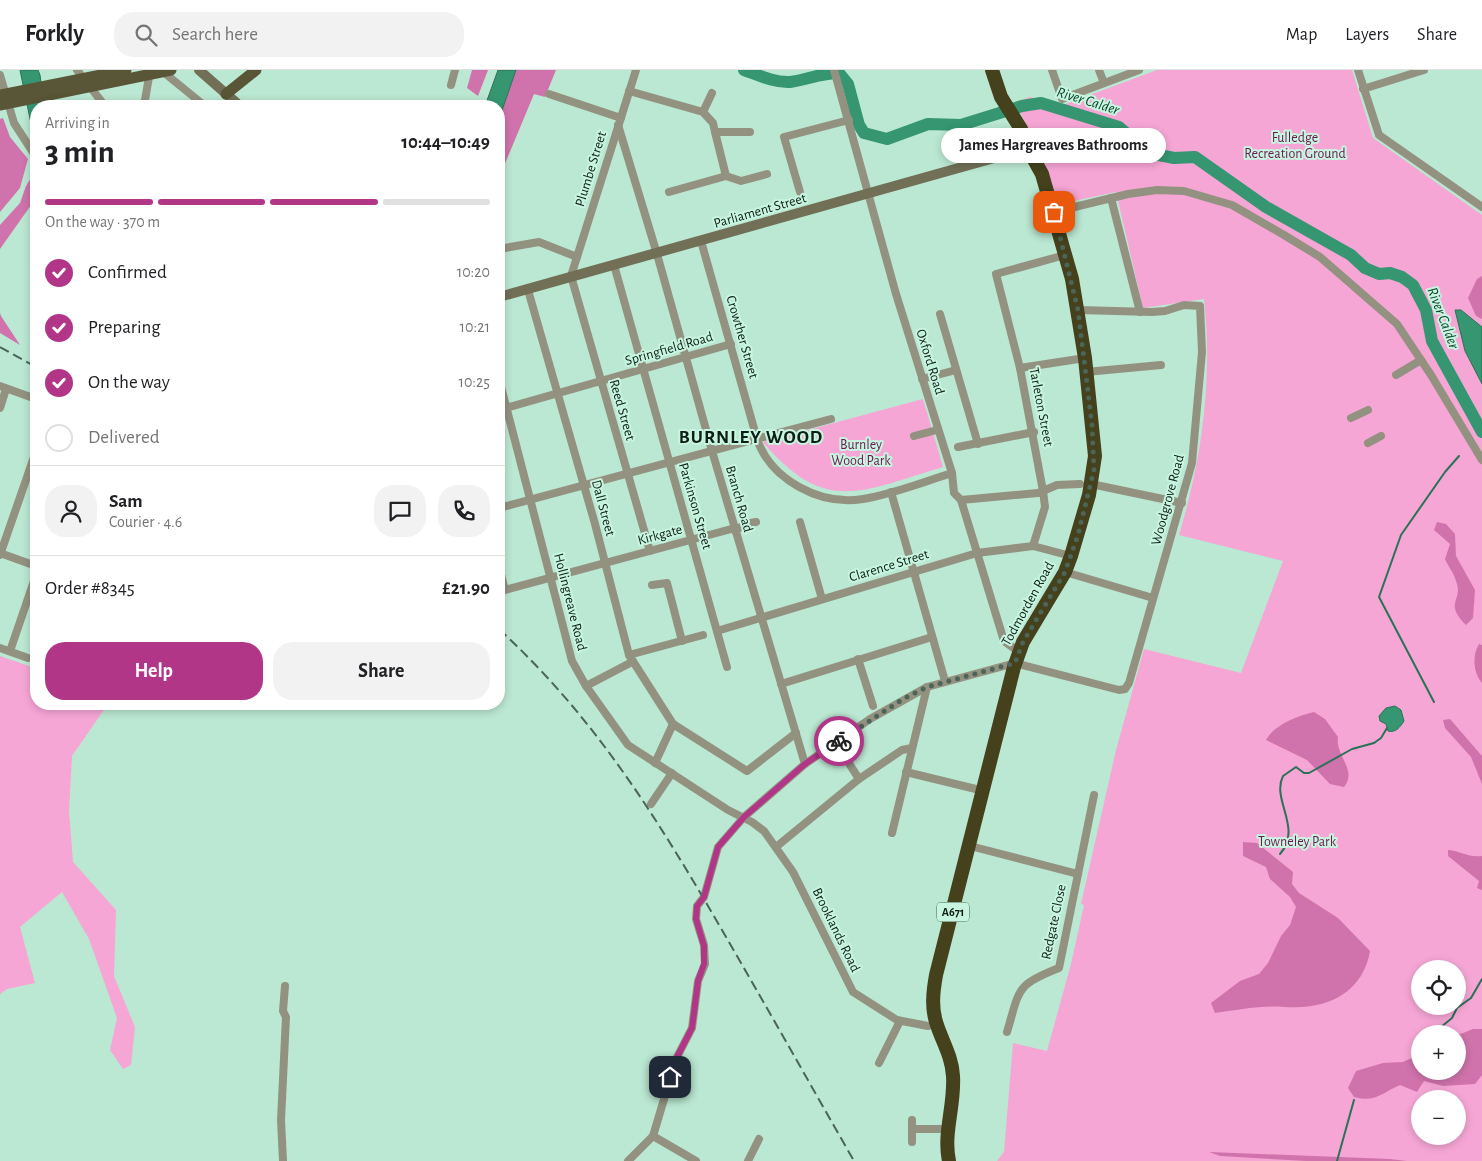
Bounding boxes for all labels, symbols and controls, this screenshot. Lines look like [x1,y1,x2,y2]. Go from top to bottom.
search box [114,12,464,57]
icon: search [132,21,160,49]
text: Forkly [25,22,84,46]
text: Search here [172,25,258,44]
text: Map [1286,26,1317,44]
text: Layers [1345,26,1389,44]
text: Share [1417,26,1457,44]
water label: River Calder [1055,84,1122,118]
text: Arriving in [45,115,110,131]
callout: James Hargreaves Bathrooms [942,127,1166,162]
street label: Plumbe Street [573,129,609,208]
park label: Fulledge Recreation Ground [1244,131,1346,161]
text: 10:44–10:49 [401,133,490,152]
text: 3 min [45,136,115,168]
text: James Hargreaves Bathrooms [959,137,1148,153]
street label: Parliament Street [712,191,808,231]
pin [1033,191,1075,233]
icon: bag [1040,198,1068,226]
text: On the way · 370 m [45,214,160,230]
icon: check [45,259,73,287]
text: Confirmed [88,263,167,282]
text: 10:20 [457,264,490,280]
water label: River Calder [1424,285,1462,352]
street label: Crowther Street [723,294,761,381]
icon: check [45,314,73,342]
text: Preparing [88,318,161,337]
text: 10:21 [460,319,490,335]
street label: Oxford Road [913,328,947,396]
street label: Springfield Road [624,330,714,368]
street label: Tarleton Street [1026,366,1056,448]
icon: check [45,369,73,397]
text: On the way [88,373,170,392]
text: 10:25 [458,374,490,390]
street label: Reed Street [607,378,638,443]
text: Delivered [88,428,160,447]
district label: BURNLEY WOOD [679,428,823,447]
park label: Burnley Wood Park [831,438,891,468]
street label: Woodgrove Road [1149,453,1187,547]
street label: Parkinson Street [676,461,714,551]
street label: Branch Road [723,464,755,534]
street label: Dall Street [589,478,617,538]
button: person [45,485,97,537]
button: chat [374,485,426,537]
button: phone [438,485,490,537]
text: Sam [109,492,143,511]
text: Courier · 4.6 [109,514,182,530]
street label: Kirkgate [636,522,684,548]
street label: Clarence Street [848,547,931,585]
street label: Hollingreave Road [551,552,589,652]
street label: Todmorden Road [999,560,1057,648]
text: Order #8345 [45,579,135,598]
text: £21.90 [442,579,490,598]
button: Help [45,642,263,700]
button: Share [273,642,490,700]
courier [814,716,864,766]
icon: bike [825,727,853,755]
park label: Towneley Park [1258,835,1337,849]
street label: Redgate Close [1039,883,1069,961]
street label: Brooklands Road [810,886,862,974]
road number: A671 [937,902,969,922]
map controls [1411,960,1466,1145]
button: locate [1411,960,1466,1015]
button: + [1411,1025,1466,1080]
pin [649,1056,691,1098]
icon: home [656,1063,684,1091]
button: − [1411,1090,1466,1145]

